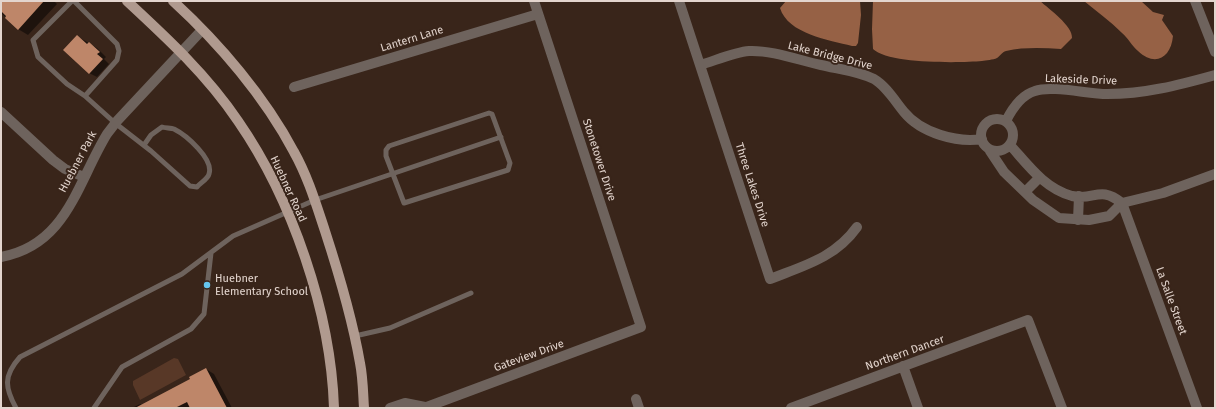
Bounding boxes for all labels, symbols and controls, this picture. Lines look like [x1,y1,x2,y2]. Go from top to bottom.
street label: Lantern Lane [379,23,445,55]
street label: Lake Bridge Drive [786,39,874,73]
street label: Lakeside Drive [1045,72,1117,88]
street label: Stonetower Drive [579,117,619,203]
street label: Huebner Park [56,129,100,195]
street label: Three Lakes Drive [732,141,772,229]
street label: Huebner Road [267,154,309,224]
street label: La Salle Street [1153,265,1189,337]
place label: Huebner Elementary School [215,272,308,298]
marker: Huebner Elementary School [202,280,212,290]
street label: Northern Dancer [864,333,946,373]
street label: Gateview Drive [492,337,566,375]

